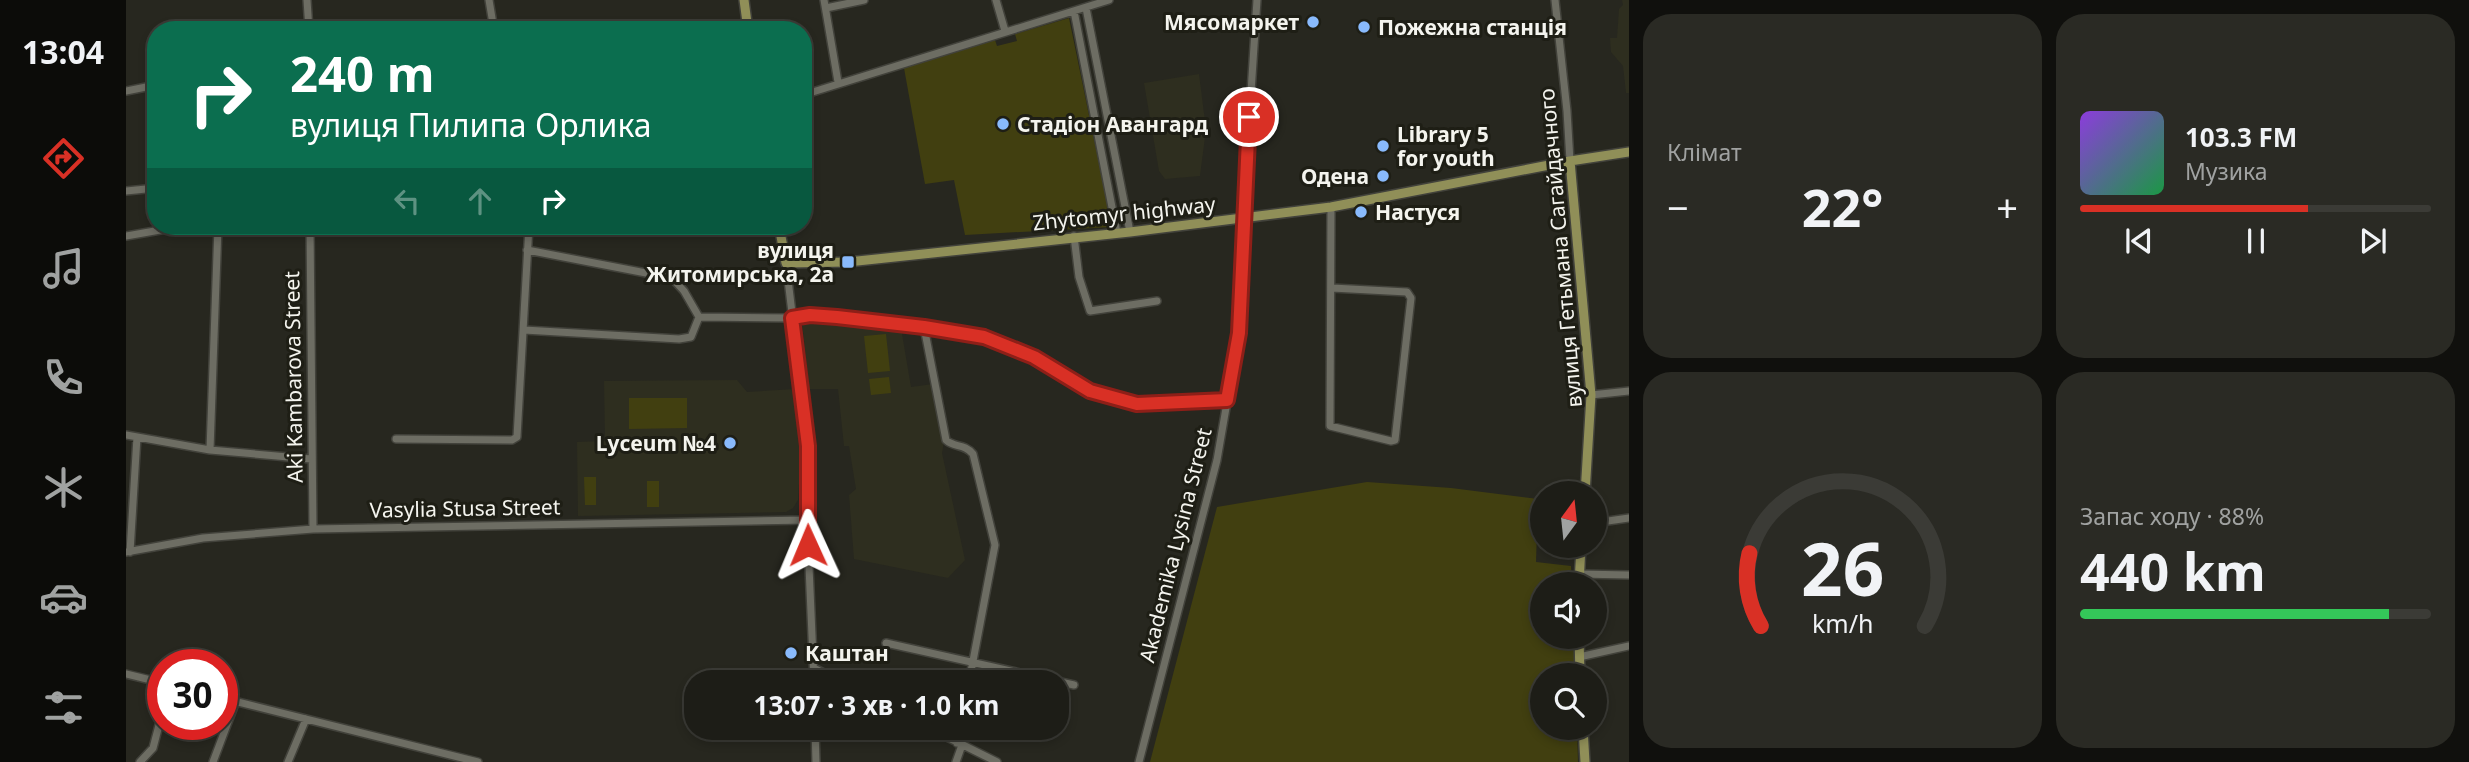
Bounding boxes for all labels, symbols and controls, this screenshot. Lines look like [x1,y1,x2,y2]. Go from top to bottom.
place label: Мясомаркет [1164,8,1299,36]
place label: Пожежна станція [1378,13,1567,41]
marker: Мясомаркет [1305,14,1321,30]
marker: Пожежна станція [1356,19,1372,35]
text: 13:04 [22,30,104,73]
text: 240 m [290,40,435,106]
icon: right [175,49,266,140]
pin [1219,87,1279,147]
street label: вулиця Гетьмана Сагайдачного [1532,87,1588,409]
icon: arrive [1230,98,1268,136]
text: вулиця Пилипа Орлика [290,103,652,146]
place label: Стадіон Авангард [1017,110,1209,138]
marker: Стадіон Авангард [995,116,1011,132]
text: 103.3 FM [2185,119,2297,155]
place label: Library 5 for youth [1397,120,1495,172]
icon: directions [39,134,88,183]
text: Клімат [1667,136,1742,168]
marker: Library 5 for youth [1375,138,1391,154]
text: Музика [2185,155,2268,187]
place label: Одена [1301,162,1369,190]
marker: Одена [1375,168,1391,184]
text: 22° [1802,171,1883,242]
text: − [1667,181,1689,233]
text: + [1996,181,2018,233]
icon: left [388,182,426,220]
icon: ahead [461,182,499,220]
icon: right [534,182,572,220]
street label: Zhytomyr highway [1031,189,1217,237]
place label: Настуся [1375,198,1460,226]
marker: Настуся [1353,204,1369,220]
icon: previous [2120,222,2158,260]
icon: pause [2237,222,2275,260]
icon: next [2354,222,2392,260]
place label: вулиця Житомирська, 2а [646,236,834,288]
icon: music [39,244,88,293]
marker: вулиця Житомирська, 2а [840,254,856,270]
street label: Aki Kambarova Street [277,271,309,483]
icon: phone [39,353,88,402]
street label: Akademika Lysina Street [1132,424,1218,665]
place label: Lyceum №4 [596,429,716,457]
marker: Lyceum №4 [722,435,738,451]
icon: climate [39,463,88,512]
north arrow [1530,481,1606,558]
map controls [1530,481,1607,740]
street label: Vasylia Stusa Street [369,492,561,524]
text: Запас ходу · 88% [2080,500,2264,532]
position arrow [771,508,845,582]
text: 26 [1801,518,1884,617]
text: 440 km [2080,535,2266,606]
button: sound [1530,572,1607,649]
icon: car [39,573,88,622]
text: km/h [1812,606,1873,640]
place label: Каштан [805,639,889,667]
marker: Каштан [783,645,799,661]
speed limit sign: 30 [147,649,238,740]
button: search [1530,663,1607,740]
icon: filters [39,683,88,732]
text: 13:07 · 3 хв · 1.0 km [754,687,999,723]

